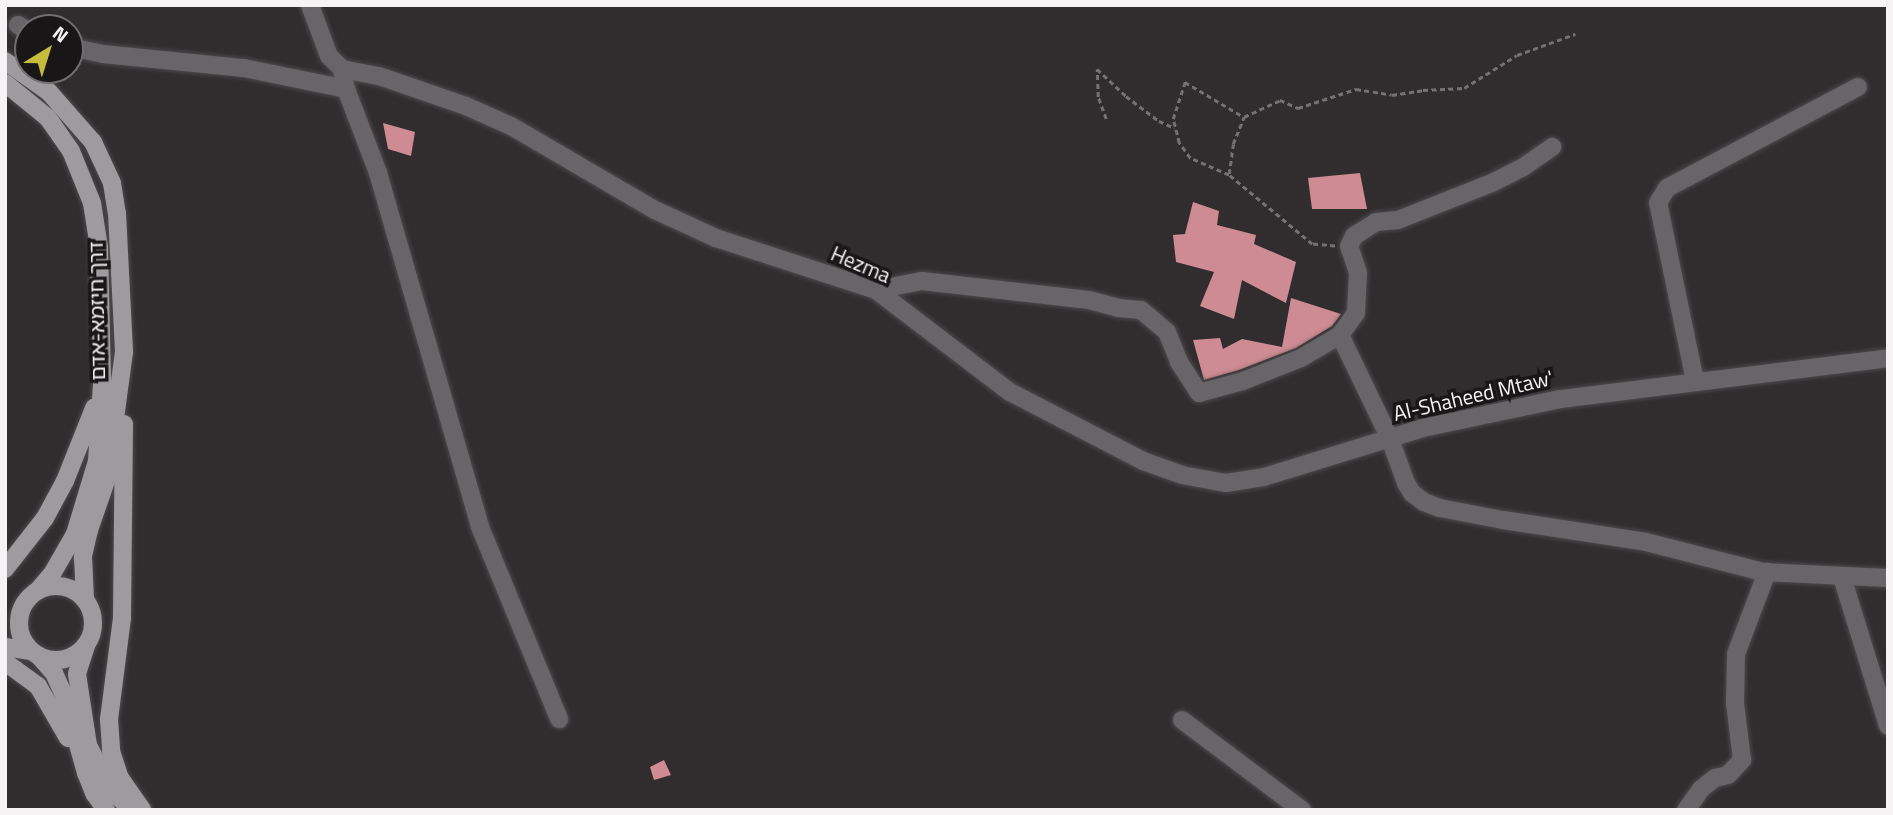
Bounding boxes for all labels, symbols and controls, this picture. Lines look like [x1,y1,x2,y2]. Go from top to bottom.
north arrow [14,14,84,84]
text: N [47,18,75,49]
street label: Hezma [827,240,895,288]
street label: דרך חיזמא-אדם [82,241,110,381]
street label: Al-Shaheed Mtaw' [1391,364,1555,426]

